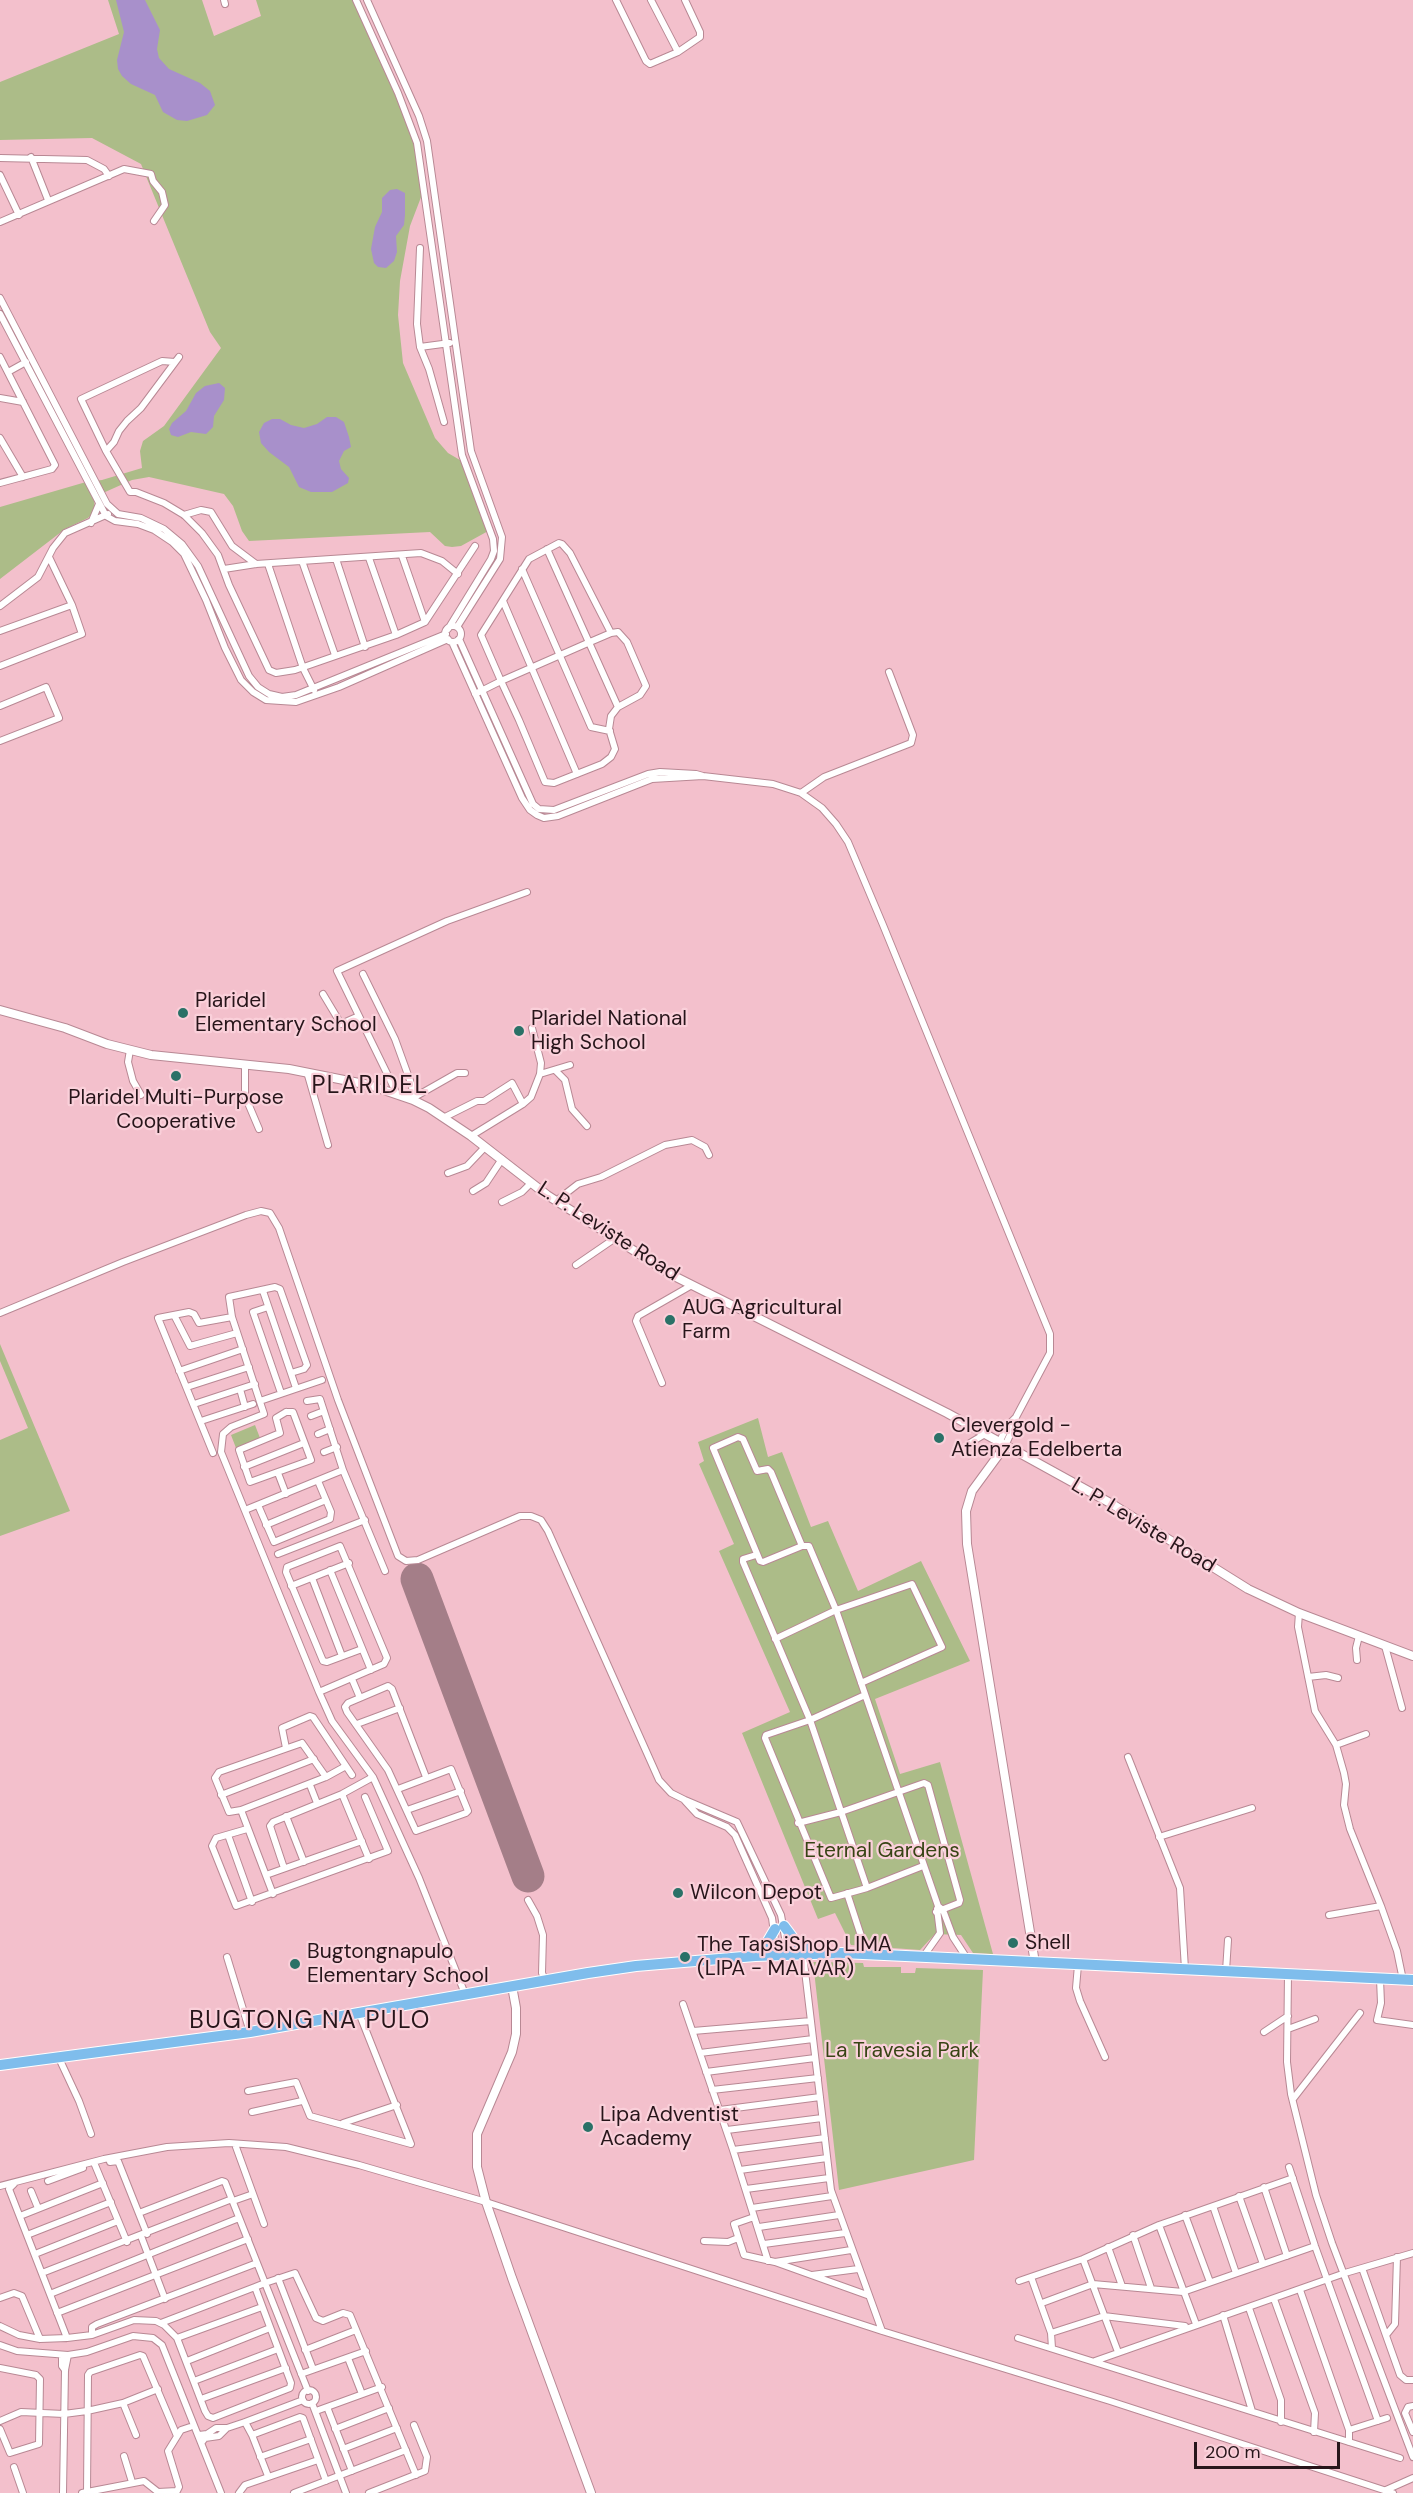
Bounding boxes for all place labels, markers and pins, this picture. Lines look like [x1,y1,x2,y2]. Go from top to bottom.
place label: Plaridel Elementary School [195,988,377,1038]
marker: Plaridel Elementary School [176,1006,190,1020]
place label: Plaridel National High School [531,1006,687,1056]
marker: Plaridel National High School [512,1024,526,1038]
marker: Plaridel Multi-Purpose Cooperative [169,1069,183,1083]
place label: Plaridel Multi-Purpose Cooperative [68,1085,284,1135]
place label: AUG Agricultural Farm [682,1295,842,1345]
marker: AUG Agricultural Farm [663,1313,677,1327]
place label: Clevergold - Atienza Edelberta [951,1413,1122,1463]
marker: Clevergold - Atienza Edelberta [932,1431,946,1445]
place label: Wilcon Depot [690,1880,822,1906]
marker: Wilcon Depot [671,1886,685,1900]
place label: Shell [1025,1930,1071,1956]
place label: The TapsiShop LIMA (LIPA - MALVAR) [697,1932,892,1982]
marker: Shell [1006,1936,1020,1950]
place label: Bugtongnapulo Elementary School [307,1939,489,1989]
marker: The TapsiShop LIMA (LIPA - MALVAR) [678,1950,692,1964]
marker: Bugtongnapulo Elementary School [288,1957,302,1971]
place label: Lipa Adventist Academy [600,2102,739,2152]
marker: Lipa Adventist Academy [581,2120,595,2134]

